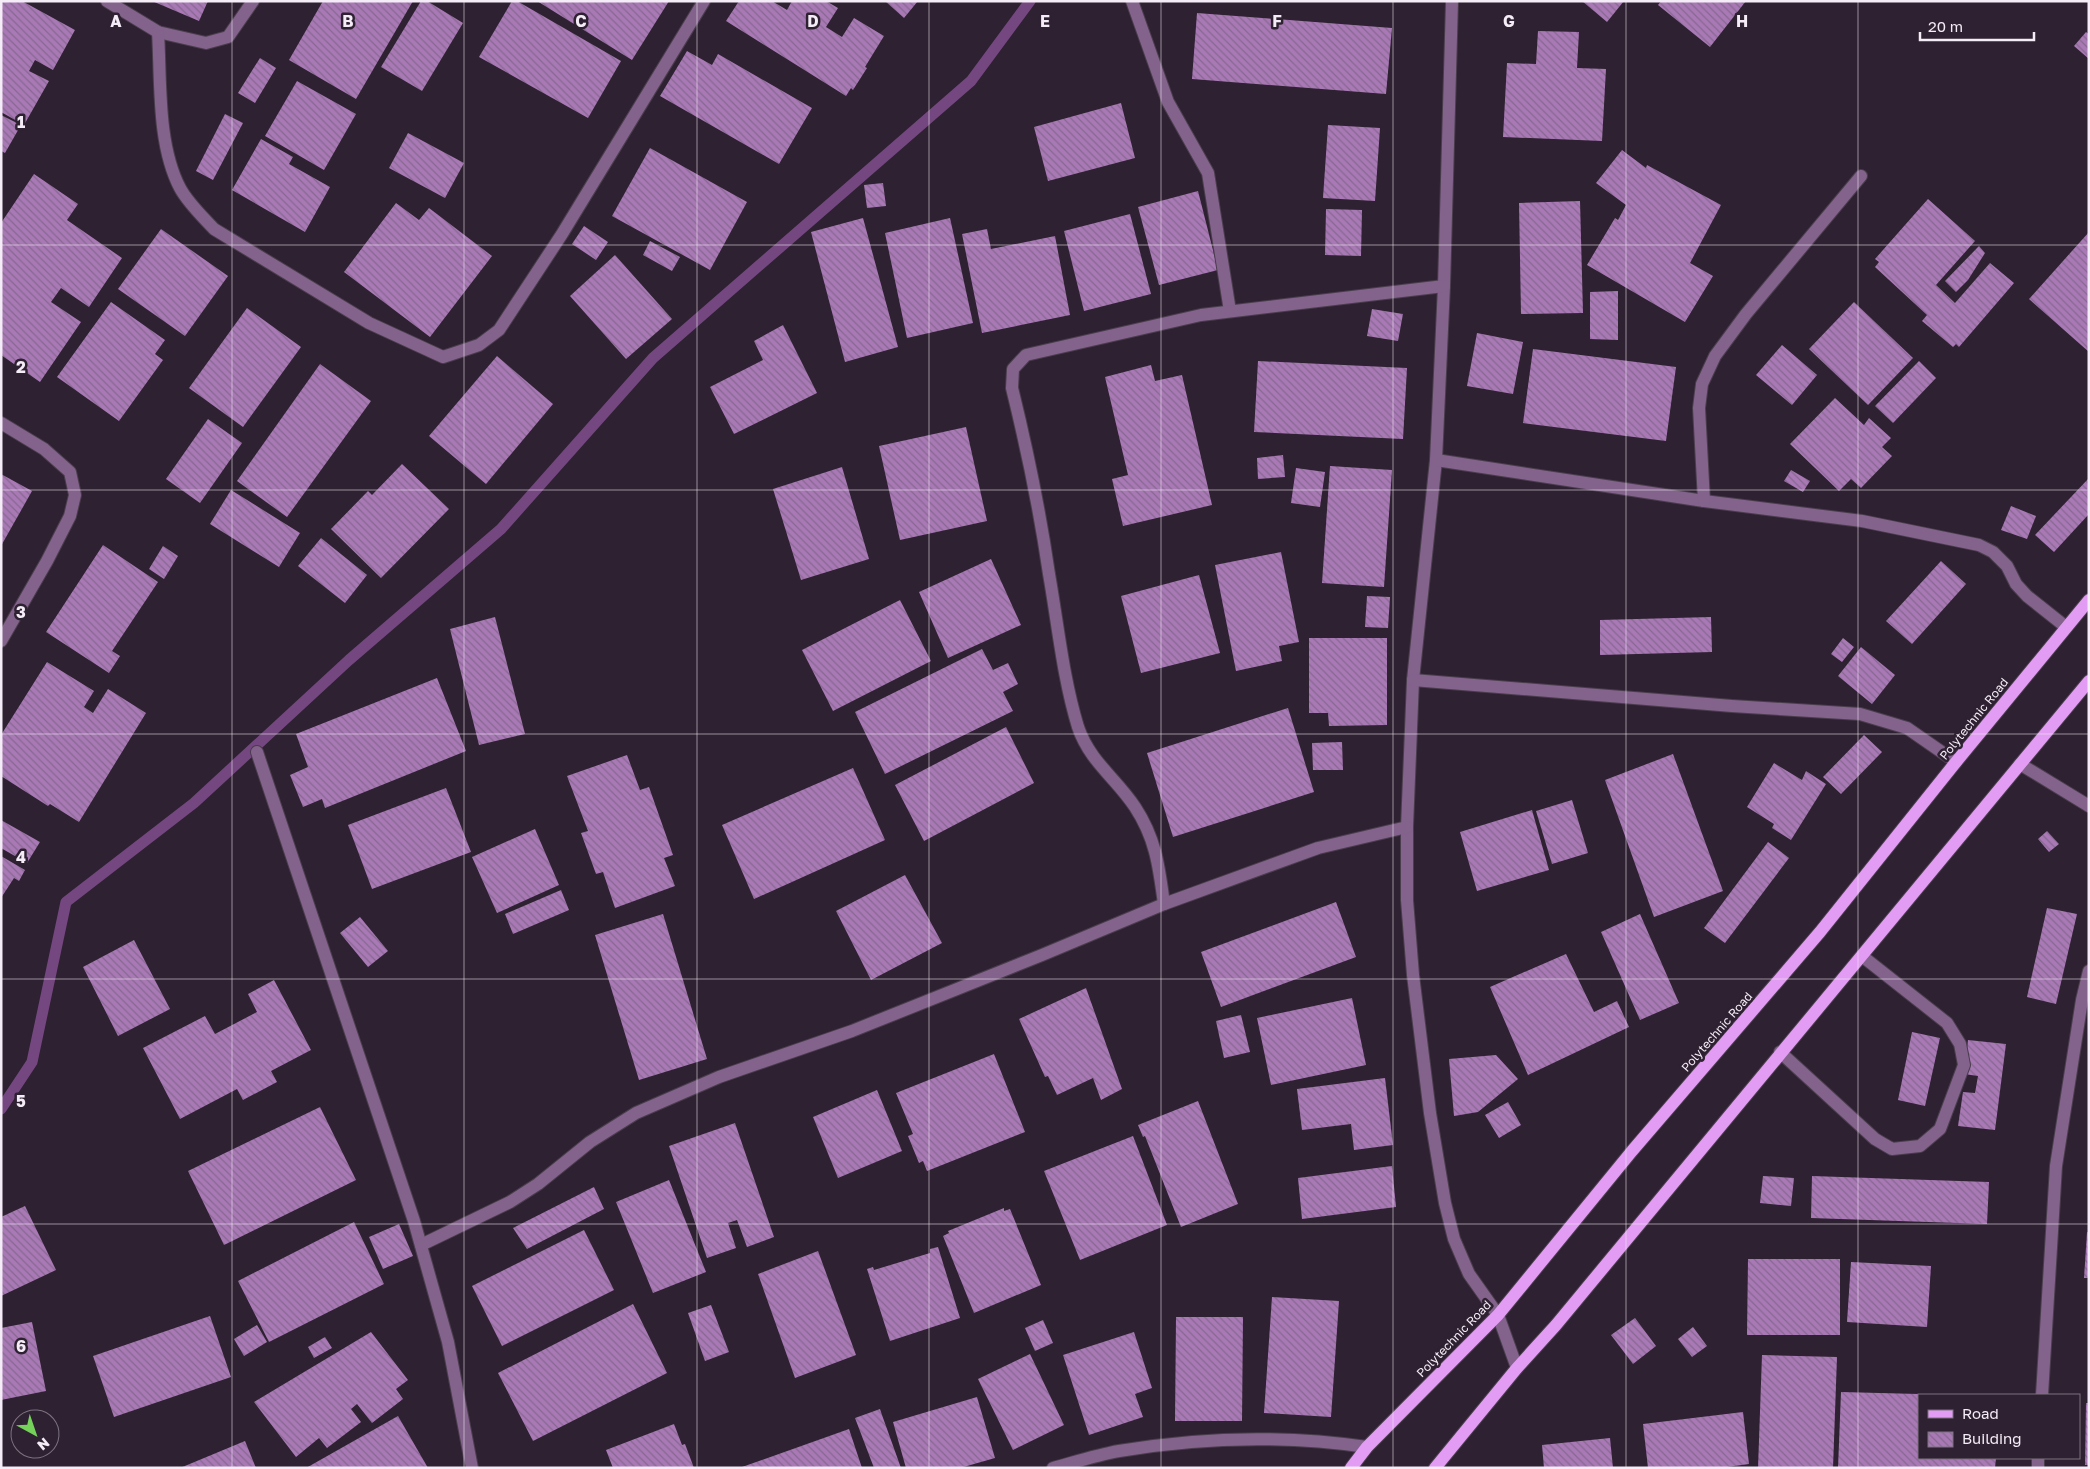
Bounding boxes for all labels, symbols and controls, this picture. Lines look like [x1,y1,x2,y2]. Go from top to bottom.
scale bar [1920,10,2034,42]
text: A [110,11,122,31]
text: B [342,11,354,31]
text: C [575,11,587,31]
text: D [807,11,819,31]
text: E [1040,11,1050,31]
text: F [1272,11,1282,31]
text: G [1503,11,1515,31]
text: H [1736,11,1748,31]
text: 20 m [1928,17,1963,35]
text: 1 [17,112,25,132]
text: 2 [16,357,26,377]
text: 3 [16,602,26,622]
street label: Polytechnic Road [1936,675,2011,763]
text: 4 [16,847,26,867]
street label: Polytechnic Road [1678,989,1755,1075]
text: 5 [16,1091,26,1111]
street label: Polytechnic Road [1413,1297,1494,1380]
text: 6 [16,1336,26,1356]
legend [1918,1394,2080,1459]
text: Road [1962,1404,1999,1422]
north arrow [10,1409,60,1459]
text: Building [1962,1429,2022,1447]
text: N [34,1434,53,1454]

